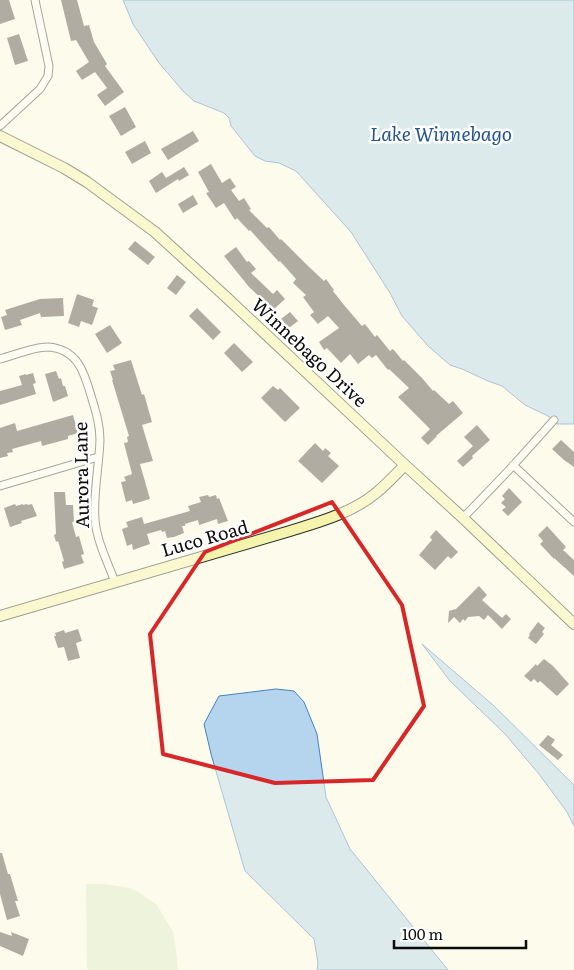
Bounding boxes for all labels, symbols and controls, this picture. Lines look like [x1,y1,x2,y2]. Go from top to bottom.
water label: Lake Winnebago [370,119,512,147]
street label: Winnebago Drive [246,291,374,413]
street label: Aurora Lane [66,422,95,529]
street label: Luco Road [158,512,251,563]
scale bar [394,918,526,950]
text: 100 m [402,922,443,945]

